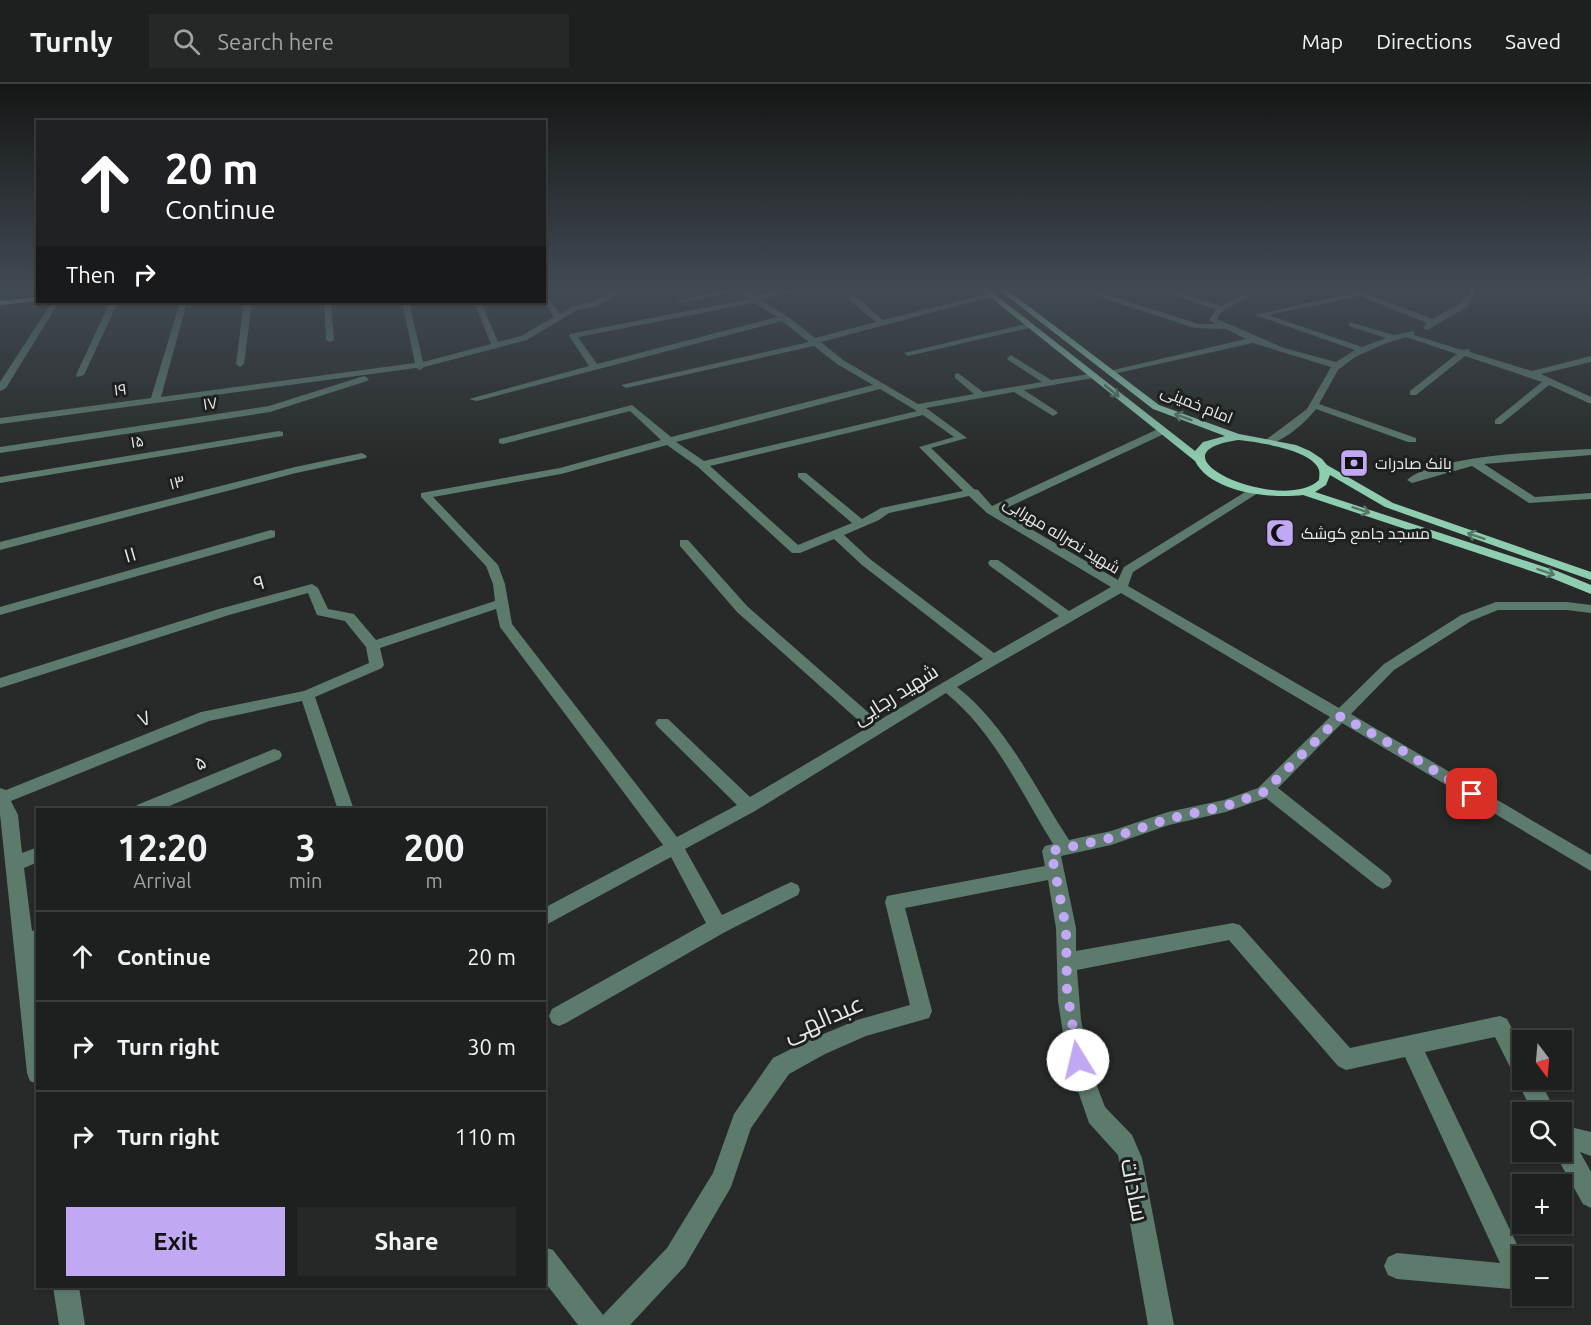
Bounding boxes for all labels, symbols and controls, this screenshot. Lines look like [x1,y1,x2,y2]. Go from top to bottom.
search box [149,14,569,68]
icon: search [170,25,203,58]
text: Turnly [30,26,113,57]
text: Search here [218,29,334,54]
text: Map [1302,29,1343,53]
text: Directions [1376,29,1472,53]
text: Saved [1505,29,1561,53]
icon: ahead [66,144,144,222]
text: 20 m [165,145,259,192]
text: Continue [165,194,276,224]
icon: right [128,258,161,291]
text: Then [66,262,116,287]
street label: ۱۹ [112,379,128,399]
street label: امام خمینی [1157,381,1236,429]
one-way arrow [1104,384,1120,397]
street label: ۱۷ [201,393,219,413]
one-way arrow [1174,410,1192,421]
street label: ۱۵ [129,431,145,451]
bank icon: بانک صادرات [1338,447,1370,479]
place label: بانک صادرات [1375,454,1452,473]
street label: ۱۳ [167,471,187,493]
street label: شهید نصراله مهرابی [999,493,1124,579]
one-way arrow [1351,505,1370,516]
mosque icon: مسجد جامع کوشک [1264,517,1296,549]
place label: مسجد جامع کوشک [1301,524,1430,545]
one-way arrow [1467,529,1486,540]
street label: ۱۱ [121,541,139,567]
one-way arrow [1536,567,1555,578]
street label: ۹ [251,570,267,594]
street label: شهید رجایی [848,659,943,731]
street label: ۷ [134,705,154,731]
street label: ۵ [190,749,210,775]
pin [1446,768,1497,819]
icon: arrive [1455,777,1488,810]
text: 12:20 [117,827,207,868]
text: 3 [295,827,316,868]
text: 200 [404,827,465,868]
text: Arrival [133,869,192,892]
text: min [289,869,322,892]
text: m [426,869,443,892]
icon: ahead [66,940,99,973]
text: Continue [117,944,211,969]
text: 20 m [467,944,516,969]
street label: عبدالهی [779,989,867,1048]
position arrow [1046,1028,1110,1092]
icon: right [66,1030,99,1063]
north arrow [1512,1030,1572,1090]
map controls [1512,1030,1572,1306]
text: Turn right [117,1034,219,1059]
text: 30 m [467,1034,516,1059]
button: search [1512,1102,1572,1162]
icon: right [66,1120,99,1153]
text: Turn right [117,1124,219,1149]
text: 110 m [455,1124,516,1149]
street label: سادات [1116,1156,1154,1224]
button: + [1512,1174,1572,1234]
button: Exit [66,1207,285,1276]
button: Share [297,1207,516,1276]
button: − [1512,1246,1572,1306]

